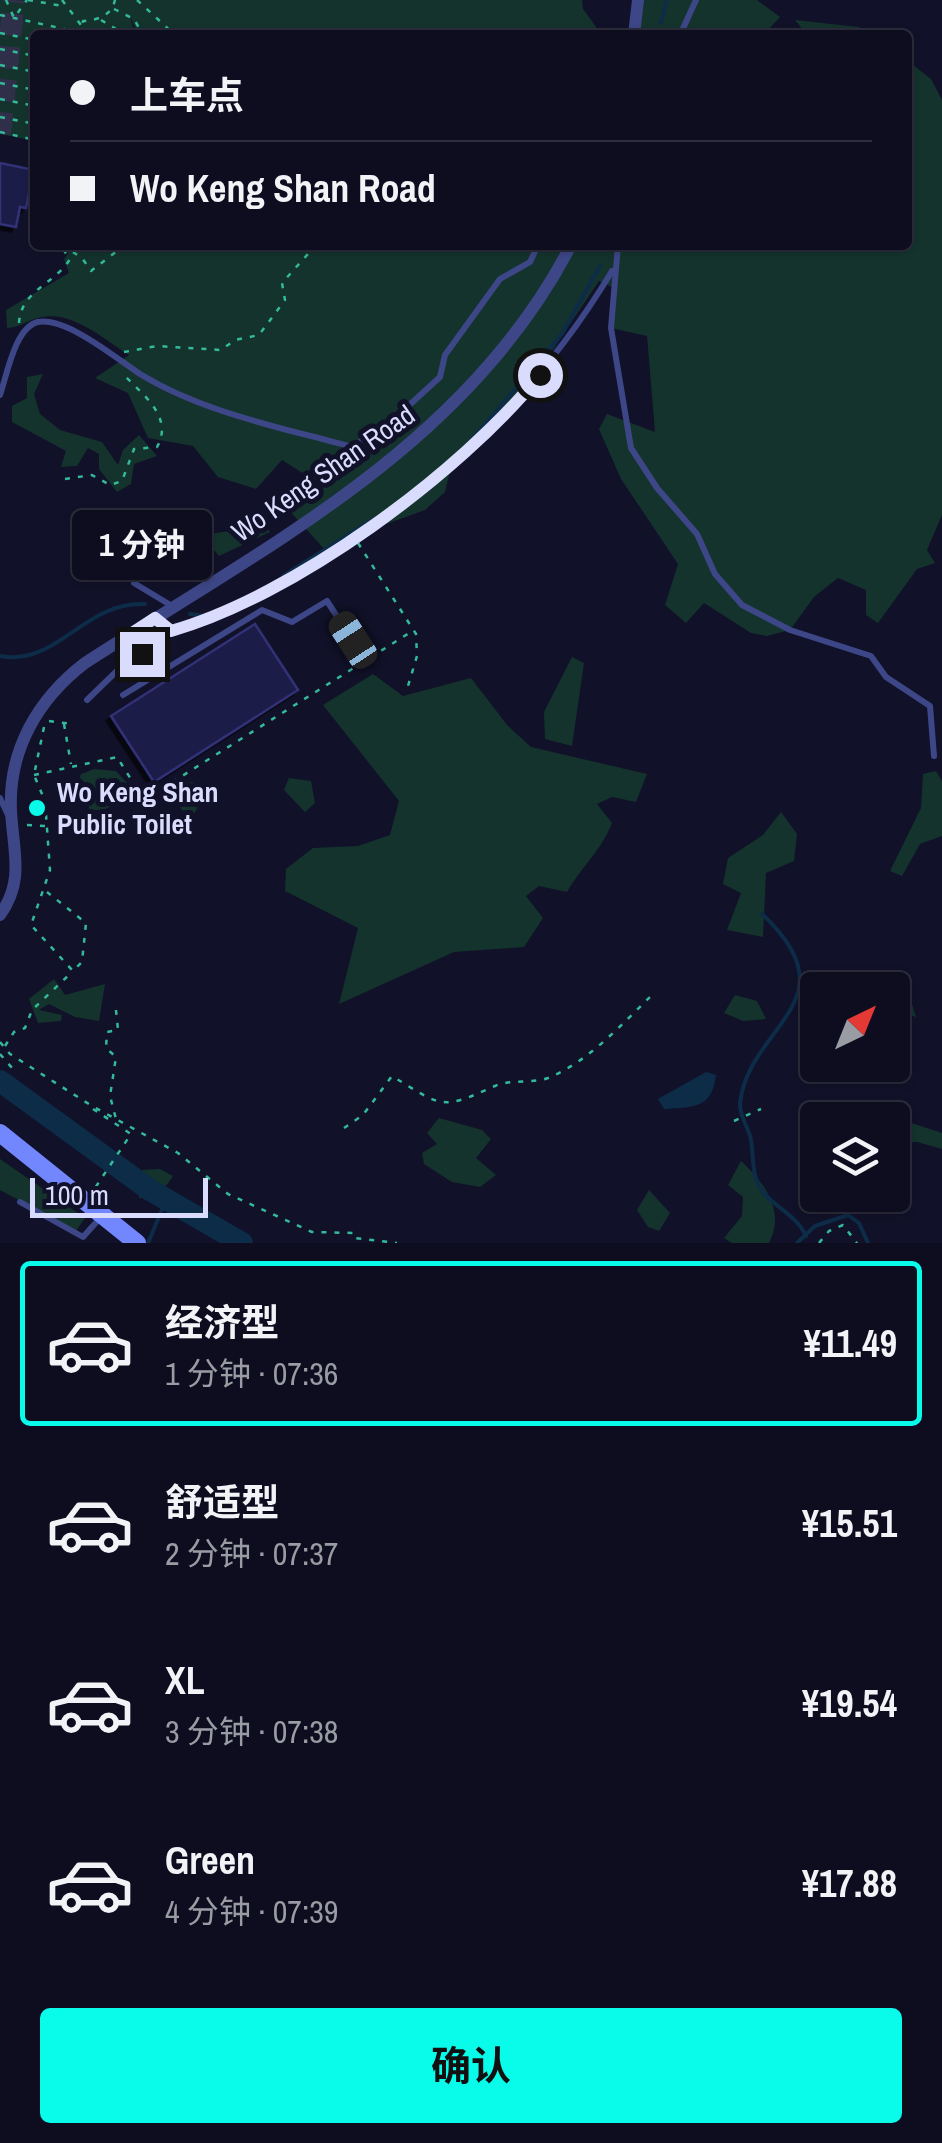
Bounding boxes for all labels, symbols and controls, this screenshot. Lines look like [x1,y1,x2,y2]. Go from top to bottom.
text: 上车点 [130,70,244,121]
text: Wo Keng Shan Road [130,163,436,214]
route start [518,353,563,398]
street label: Wo Keng Shan Road [224,396,422,550]
callout: 1 分钟 [72,509,212,579]
text: 1 分钟 [99,523,185,566]
car [324,607,382,673]
route end [120,632,165,677]
place label: Wo Keng Shan Public Toilet [57,773,219,843]
marker: Wo Keng Shan Public Toilet [26,797,48,819]
north arrow [800,972,910,1082]
map controls [800,972,910,1212]
button: layers [800,1102,910,1212]
scale bar [30,1173,208,1218]
text: 100 m [45,1176,109,1214]
text: 经济型 [165,1297,279,1348]
icon: car [45,1299,135,1389]
text: ¥11.49 [803,1318,897,1369]
text: 1 分钟 · 07:36 [165,1352,338,1395]
text: 舒适型 [165,1477,279,1528]
icon: car [45,1479,135,1569]
text: ¥15.51 [802,1498,897,1549]
text: 2 分钟 · 07:37 [165,1532,338,1575]
text: XL [165,1655,205,1706]
icon: car [45,1659,135,1749]
text: ¥19.54 [802,1678,897,1729]
text: 3 分钟 · 07:38 [165,1710,338,1753]
text: Green [165,1835,255,1886]
icon: car [45,1839,135,1929]
text: ¥17.88 [802,1858,897,1909]
text: 4 分钟 · 07:39 [165,1890,338,1933]
button: 确认 [40,2008,902,2123]

